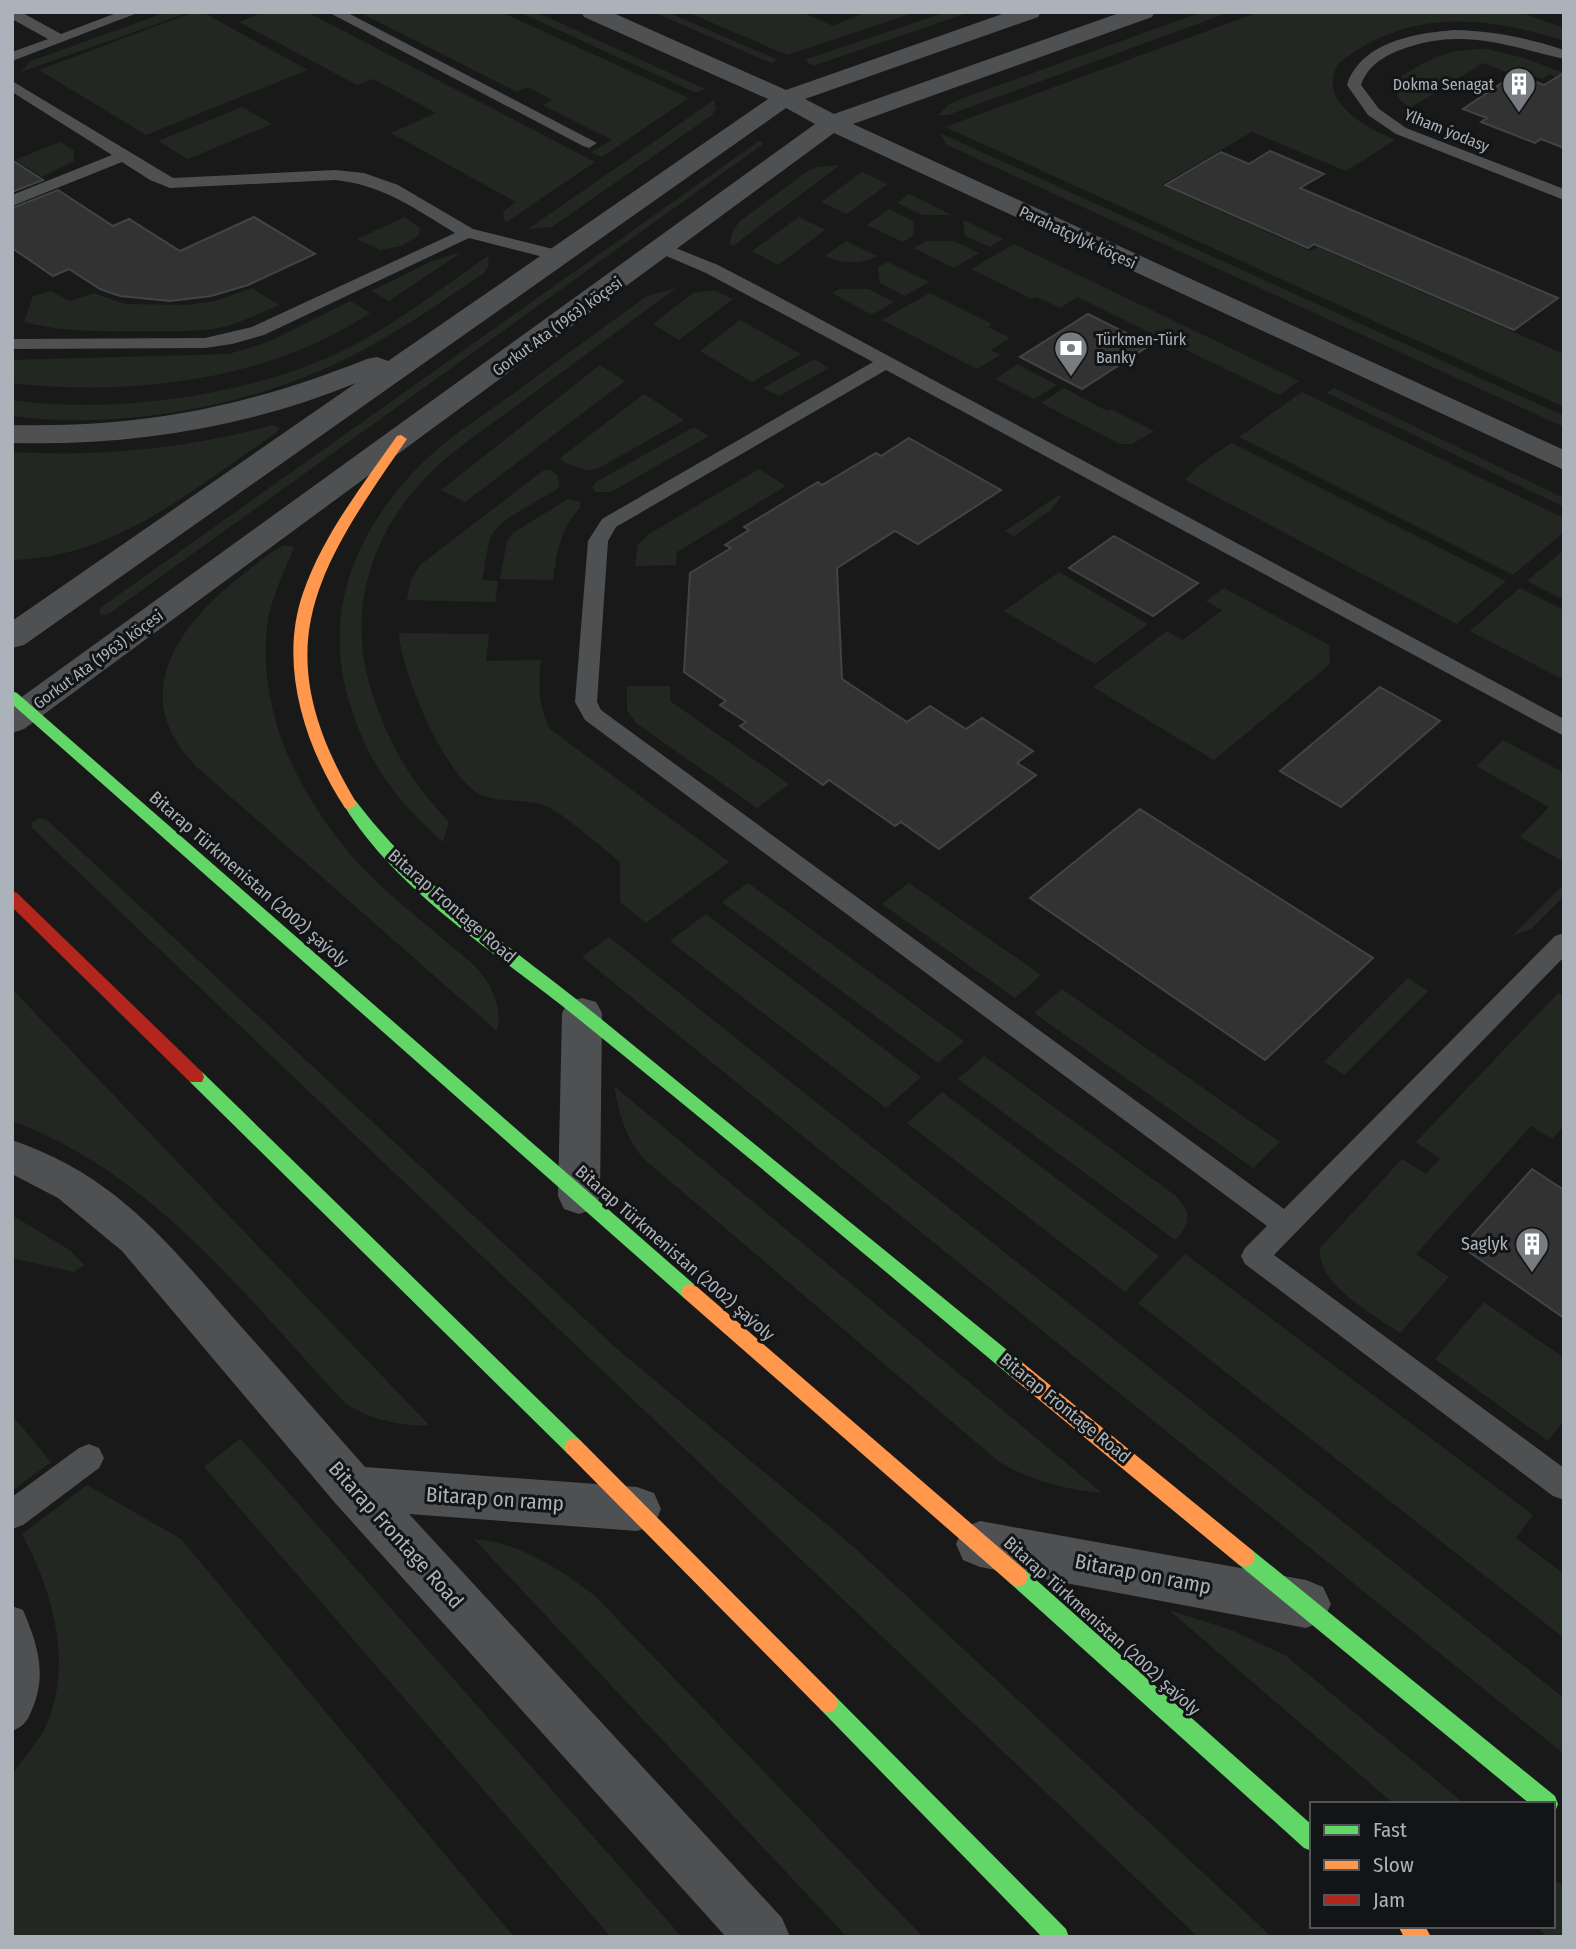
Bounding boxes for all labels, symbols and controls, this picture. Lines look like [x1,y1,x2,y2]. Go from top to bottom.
building icon: Dokma Senagat [1500,65,1538,114]
place label: Dokma Senagat [1393,75,1495,94]
street label: Ylham ýodasy [1402,105,1493,156]
street label: Parahatçylyk köçesi [1016,202,1139,273]
street label: Gorkut Ata (1963) köçesi [489,273,626,380]
bank icon: Türkmen-Türk Banky [1052,329,1090,378]
place label: Türkmen-Türk Banky [1096,330,1187,367]
street label: Gorkut Ata (1963) köçesi [30,606,167,713]
street label: Bitarap Türkmenistan (2002) şaýoly [145,786,353,972]
street label: Bitarap Frontage Road [384,844,520,968]
street label: Bitarap Türkmenistan (2002) şaýoly [571,1160,779,1346]
building icon: Saglyk [1513,1225,1551,1274]
place label: Saglyk [1461,1233,1509,1255]
street label: Bitarap Frontage Road [995,1348,1135,1468]
street label: Bitarap Frontage Road [323,1456,469,1614]
street label: Bitarap on ramp [425,1481,565,1517]
street label: Bitarap Türkmenistan (2002) şaýoly [999,1532,1205,1720]
street label: Bitarap on ramp [1073,1548,1213,1600]
legend [1310,1802,1555,1928]
text: Fast [1373,1817,1407,1843]
text: Slow [1373,1852,1414,1878]
text: Jam [1373,1887,1405,1913]

